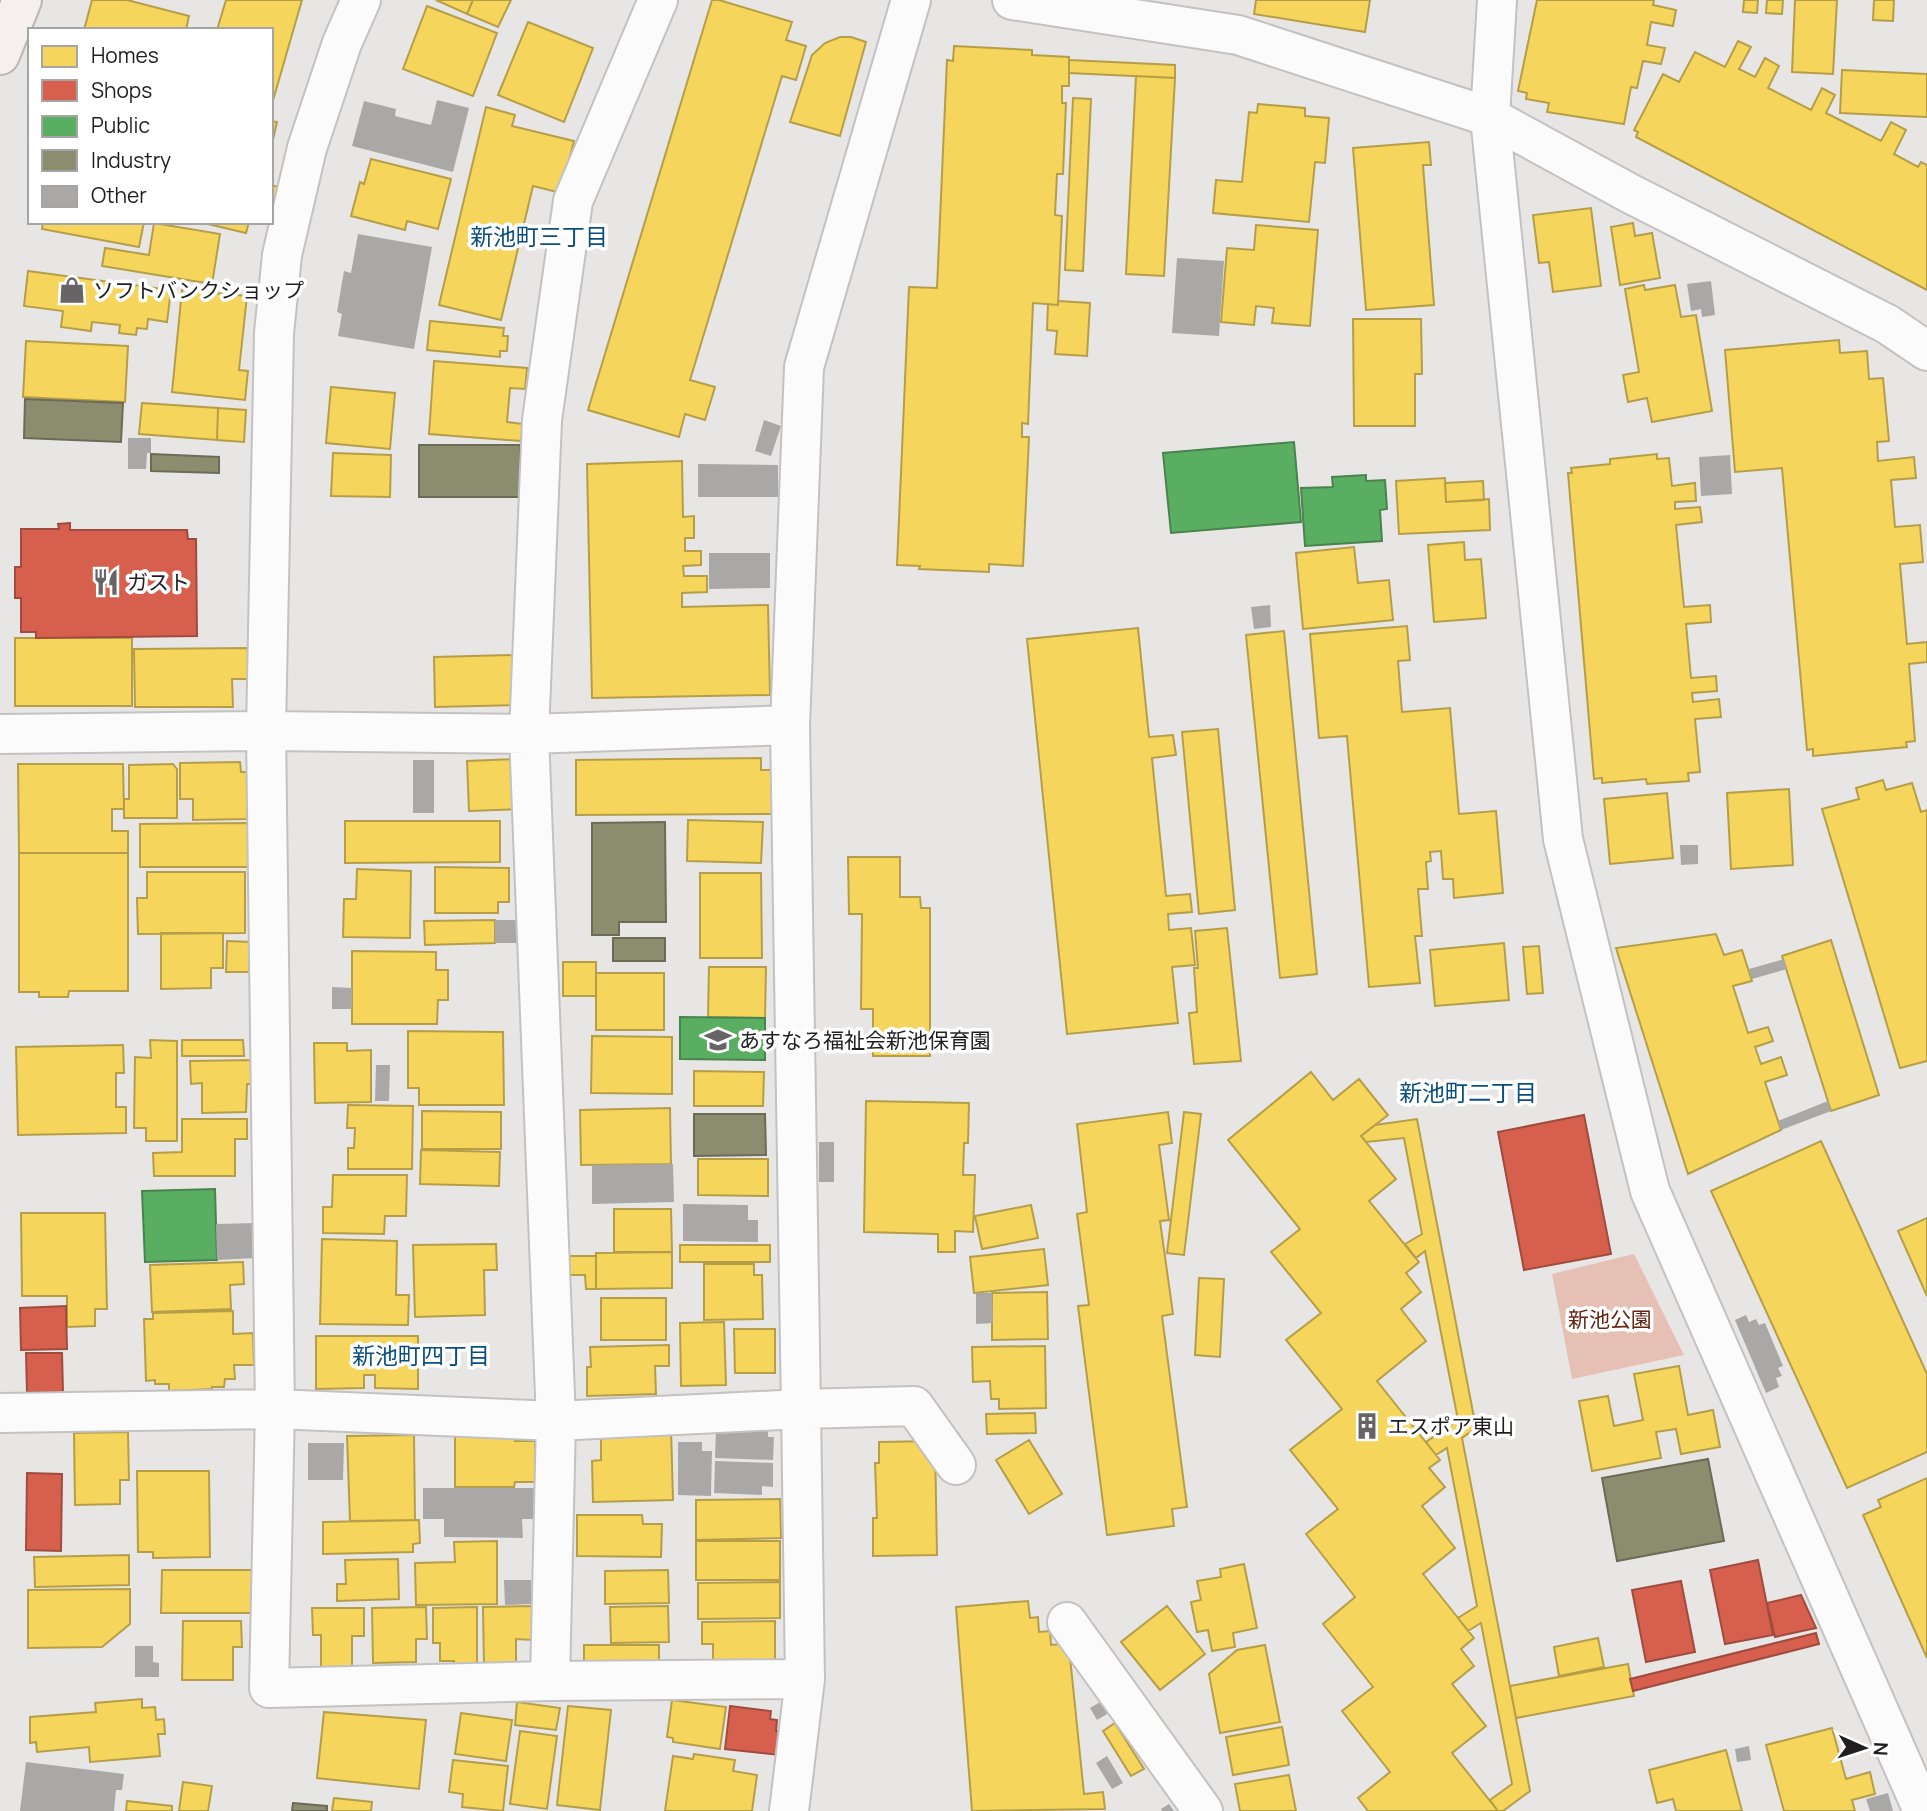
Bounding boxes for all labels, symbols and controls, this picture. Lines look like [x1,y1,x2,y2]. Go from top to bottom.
legend [28,28,273,224]
text: Homes [91,41,159,69]
text: Shops [91,76,152,104]
text: Public [91,111,150,139]
text: Industry [91,146,171,174]
text: Other [91,181,147,209]
district label: 新池町三丁目 [470,220,608,252]
shop icon: ソフトバンクショップ [57,275,87,305]
place label: ソフトバンクショップ [93,276,304,304]
restaurant icon: ガスト [91,567,121,597]
place label: ガスト [127,568,190,596]
school or university icon: あすなろ福祉会新池保育園 [703,1025,733,1055]
place label: あすなろ福祉会新池保育園 [739,1026,991,1054]
district label: 新池町二丁目 [1399,1076,1537,1108]
park label: 新池公園 [1568,1305,1652,1333]
district label: 新池町四丁目 [352,1339,490,1371]
building icon: エスポア東山 [1352,1411,1382,1441]
place label: エスポア東山 [1388,1412,1514,1440]
north arrow [1829,1713,1899,1783]
text: N [1868,1741,1894,1756]

